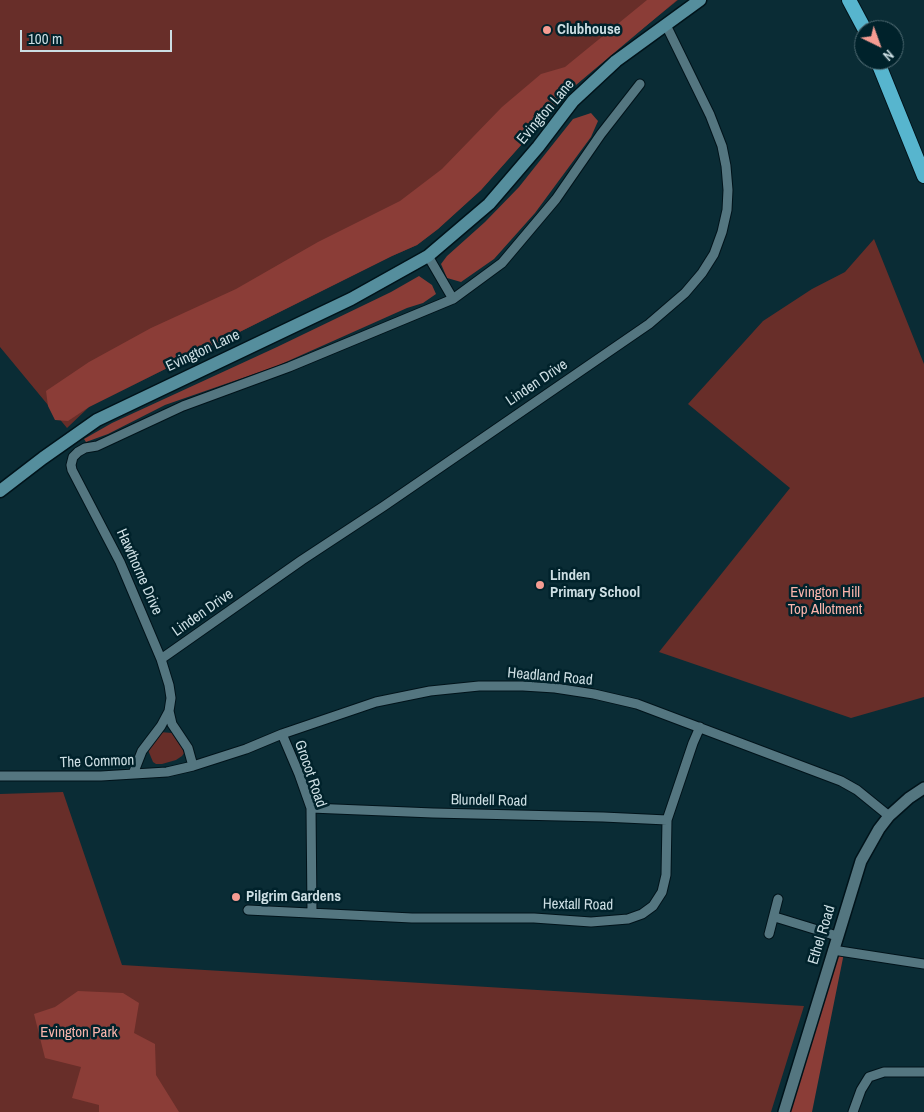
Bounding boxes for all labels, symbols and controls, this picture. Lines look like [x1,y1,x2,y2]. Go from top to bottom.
scale bar [22,20,175,52]
north arrow [854,20,904,70]
place label: Clubhouse [557,21,621,39]
marker: Clubhouse [541,24,553,36]
text: 100 m [28,28,62,49]
text: N [879,46,897,65]
street label: Evington Lane [514,76,578,148]
street label: Evington Lane [163,326,243,376]
street label: Linden Drive [503,356,571,410]
street label: Hawthorne Drive [112,526,166,618]
place label: Linden Primary School [550,567,640,602]
marker: Linden Primary School [534,579,546,591]
park label: Evington Hill Top Allotment [788,584,862,619]
street label: Linden Drive [169,585,237,641]
street label: Headland Road [507,664,593,690]
street label: Grocot Road [290,738,330,810]
street label: The Common [59,752,135,772]
street label: Blundell Road [451,791,527,811]
place label: Pilgrim Gardens [246,888,341,906]
marker: Pilgrim Gardens [230,891,242,903]
street label: Hextall Road [543,895,613,915]
street label: Ethel Road [804,903,840,967]
park label: Evington Park [40,1024,118,1042]

